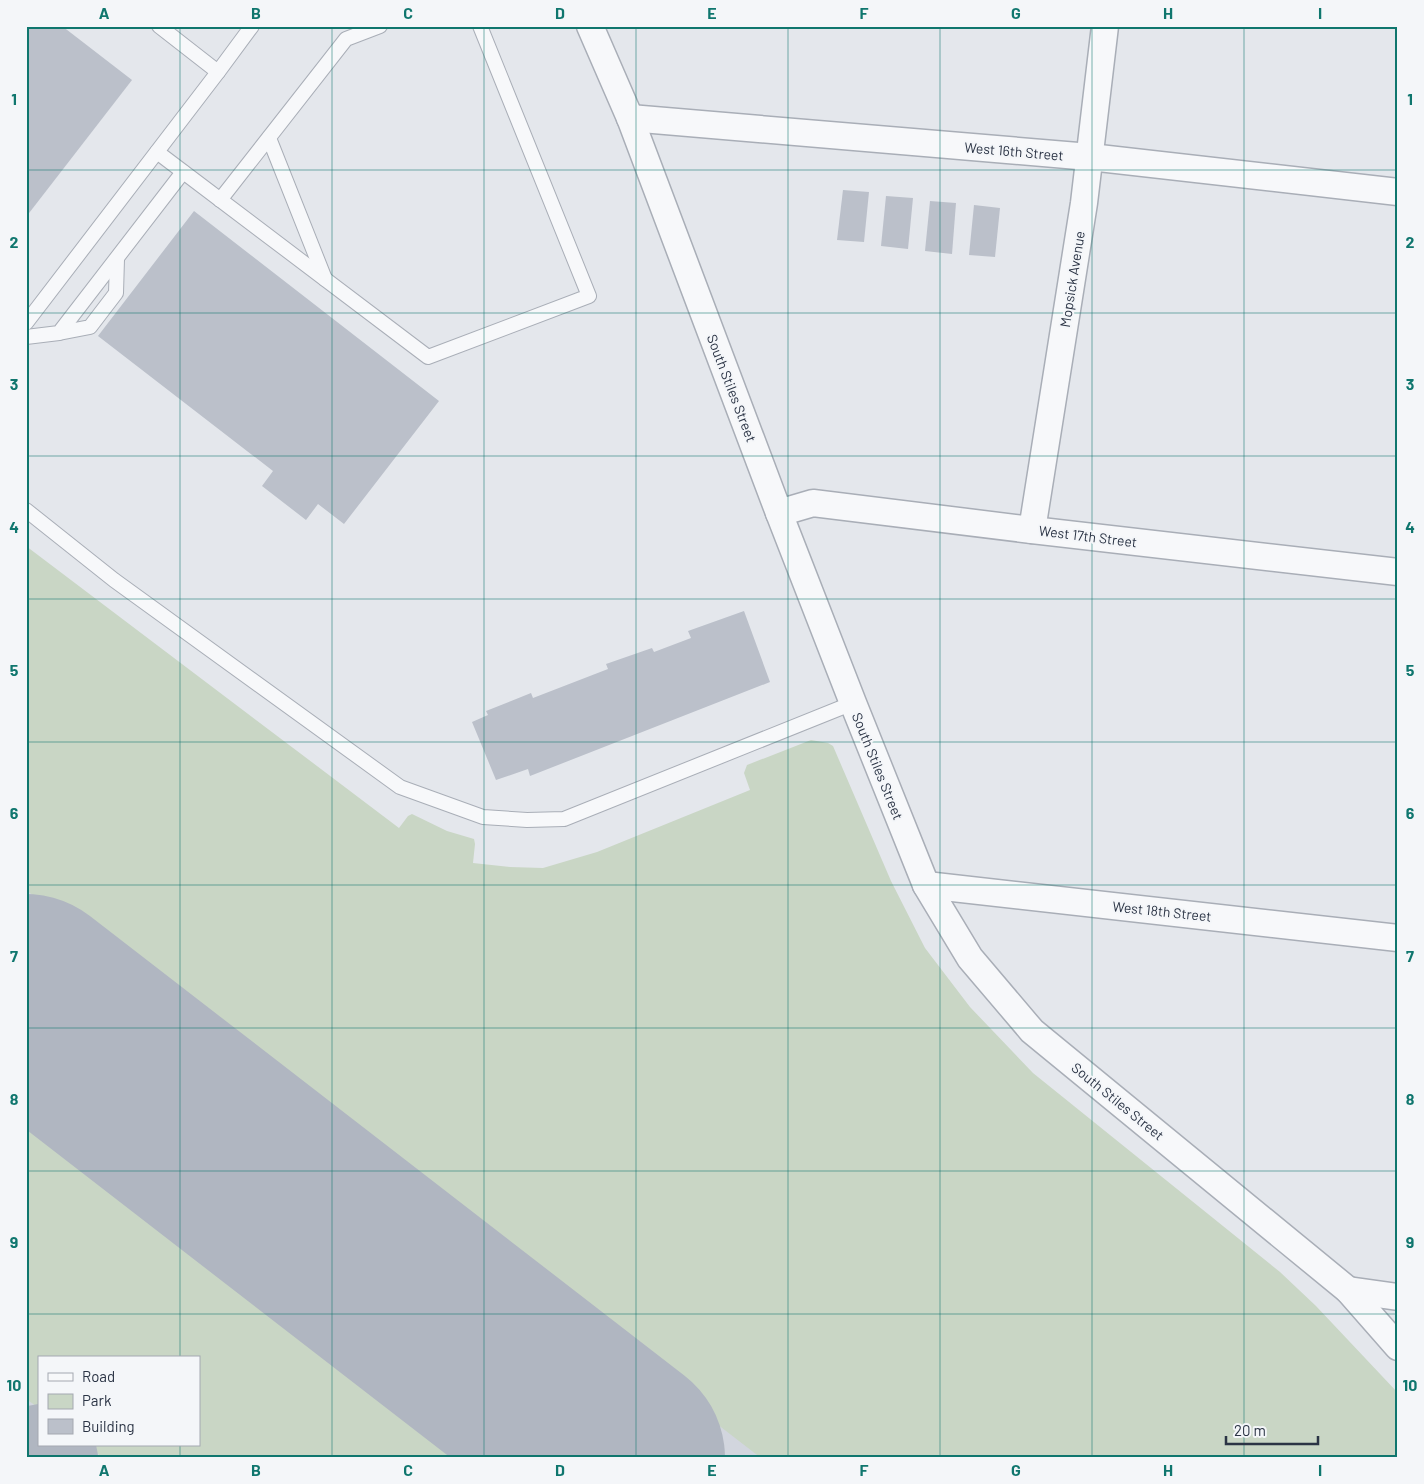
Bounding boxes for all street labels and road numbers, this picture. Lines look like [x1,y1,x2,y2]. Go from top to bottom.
street label: West 16th Street [964,138,1064,164]
street label: Mopsick Avenue [1056,230,1088,328]
street label: South Stiles Street [704,332,760,444]
street label: West 17th Street [1038,522,1138,550]
street label: South Stiles Street [849,710,907,822]
street label: West 18th Street [1112,897,1212,925]
street label: South Stiles Street [1068,1059,1168,1143]

